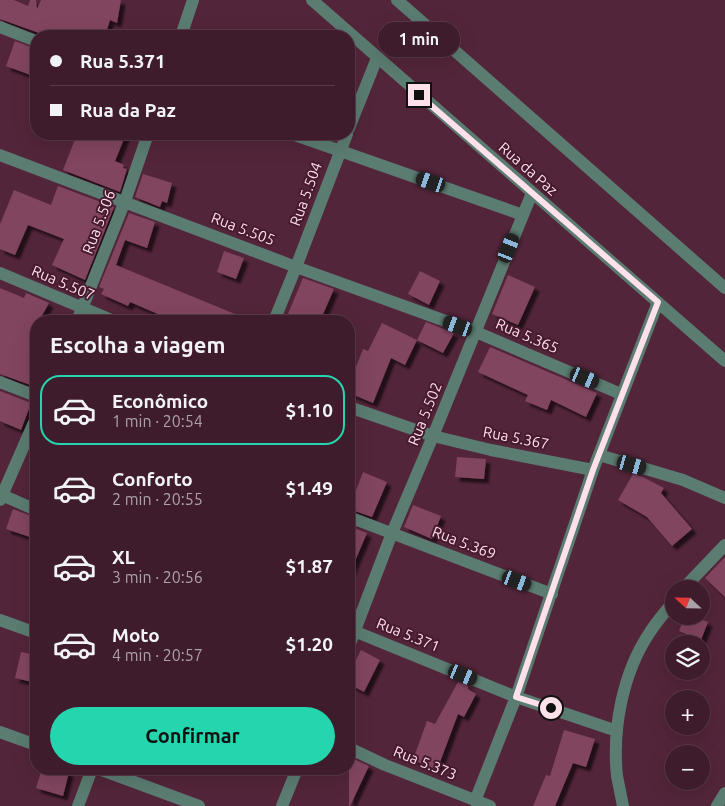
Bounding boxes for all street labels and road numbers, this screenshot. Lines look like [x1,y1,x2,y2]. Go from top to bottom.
street label: Rua da Paz [495,138,561,199]
street label: Rua 5.504 [286,160,325,228]
street label: Rua 5.506 [79,188,118,256]
street label: Rua 5.505 [209,209,277,248]
street label: Rua 5.507 [29,262,97,303]
street label: Rua 5.365 [493,315,561,356]
street label: Rua 5.502 [404,380,445,448]
street label: Rua 5.367 [482,423,550,452]
street label: Rua 5.369 [430,523,498,562]
street label: Rua 5.371 [374,614,442,655]
street label: Rua 5.373 [391,742,459,783]

